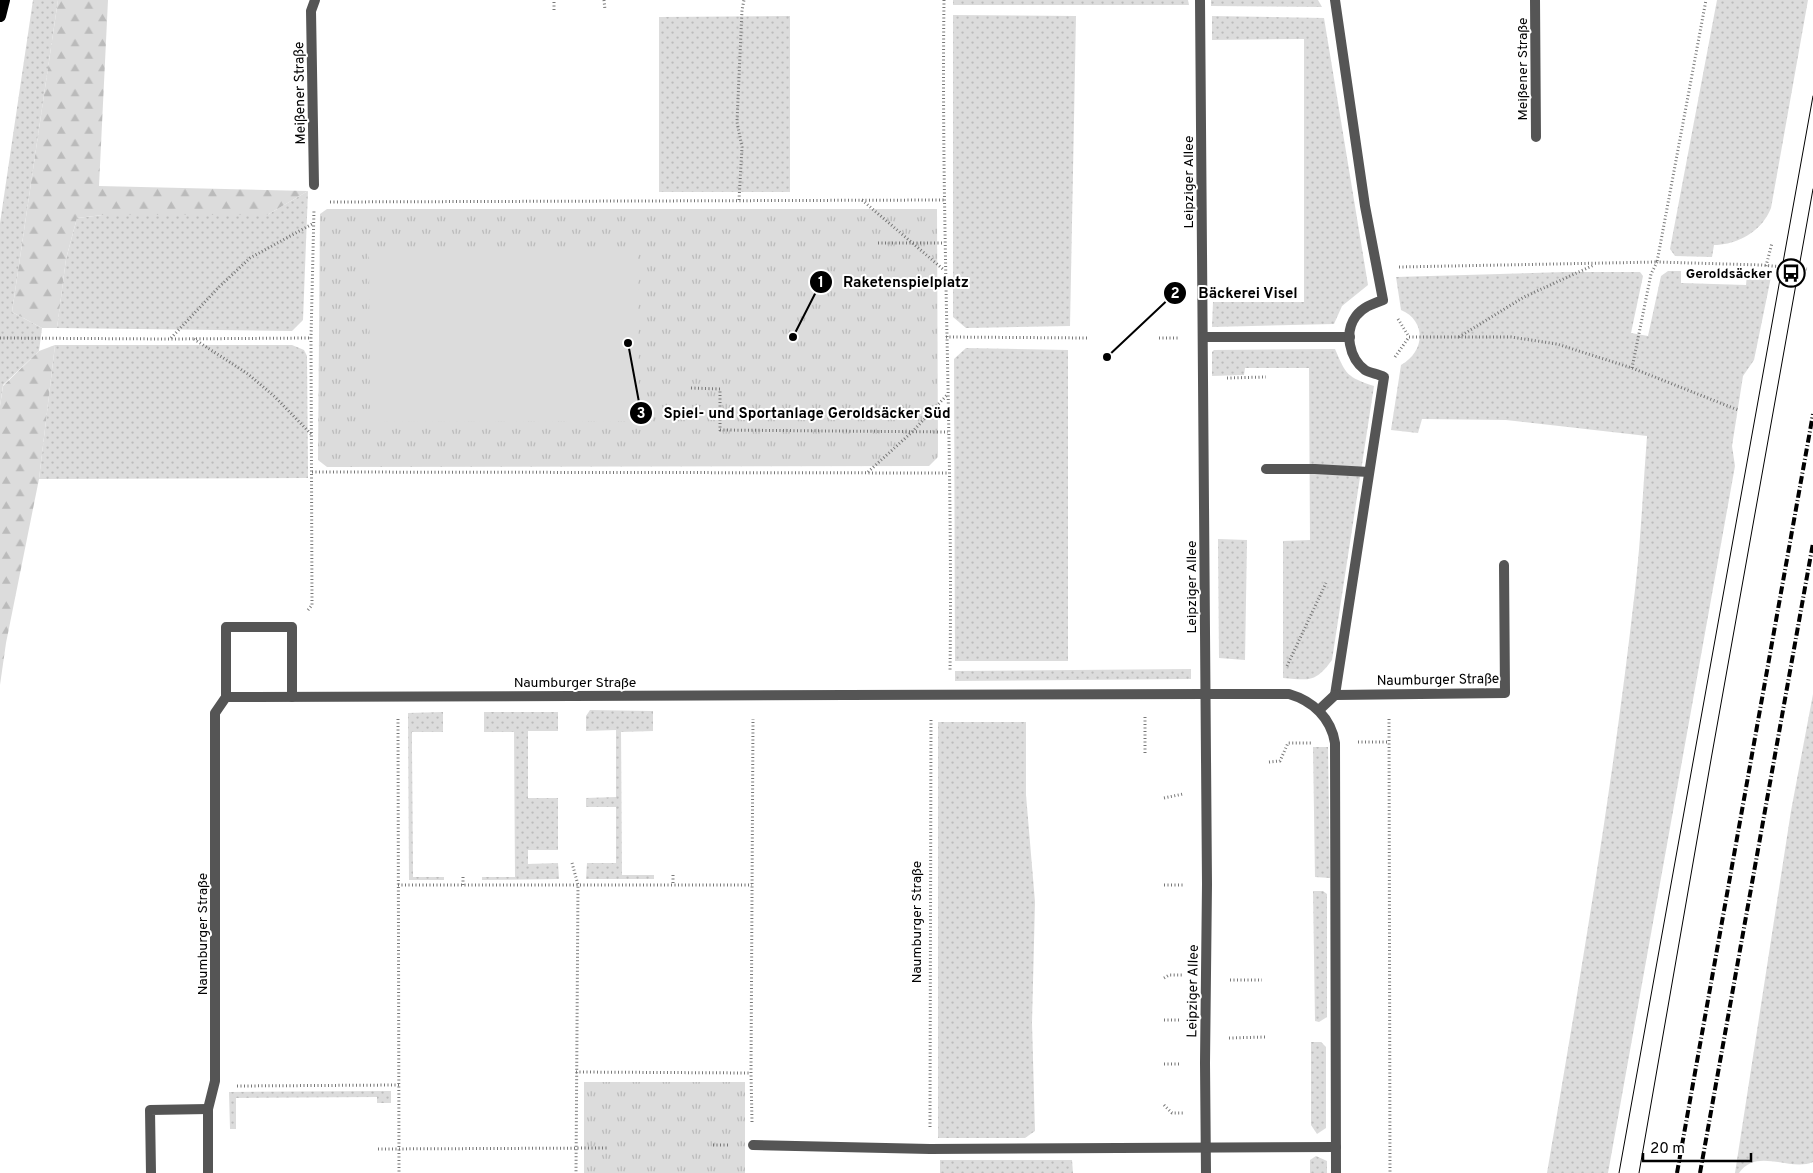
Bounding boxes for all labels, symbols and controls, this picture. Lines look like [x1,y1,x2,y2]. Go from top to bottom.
street label: Meißener Straße [1515,17,1532,121]
street label: Meißener Straße [291,41,310,145]
street label: Leipziger Allee [1181,135,1198,229]
bus stop icon: Geroldsäcker [1776,258,1806,288]
place label: Geroldsäcker [1686,266,1772,283]
callout: Raketenspielplatz [808,267,979,297]
text: 1 [818,274,824,293]
text: Raketenspielplatz [843,274,969,293]
callout: Bäckerei Visel [1163,278,1308,308]
text: 2 [1170,285,1180,304]
text: Bäckerei Visel [1198,285,1298,304]
callout: Spiel- und Sportanlage Geroldsäcker Süd [629,398,961,428]
text: 3 [637,405,646,424]
text: Spiel- und Sportanlage Geroldsäcker Süd [663,405,951,424]
street label: Leipziger Allee [1184,540,1201,634]
street label: Naumburger Straße [1377,671,1499,690]
street label: Naumburger Straße [514,675,636,692]
street label: Naumburger Straße [909,861,926,983]
street label: Naumburger Straße [195,873,212,995]
street label: Leipziger Allee [1184,944,1203,1038]
scale bar [1643,1130,1750,1162]
text: 20 m [1650,1140,1685,1159]

